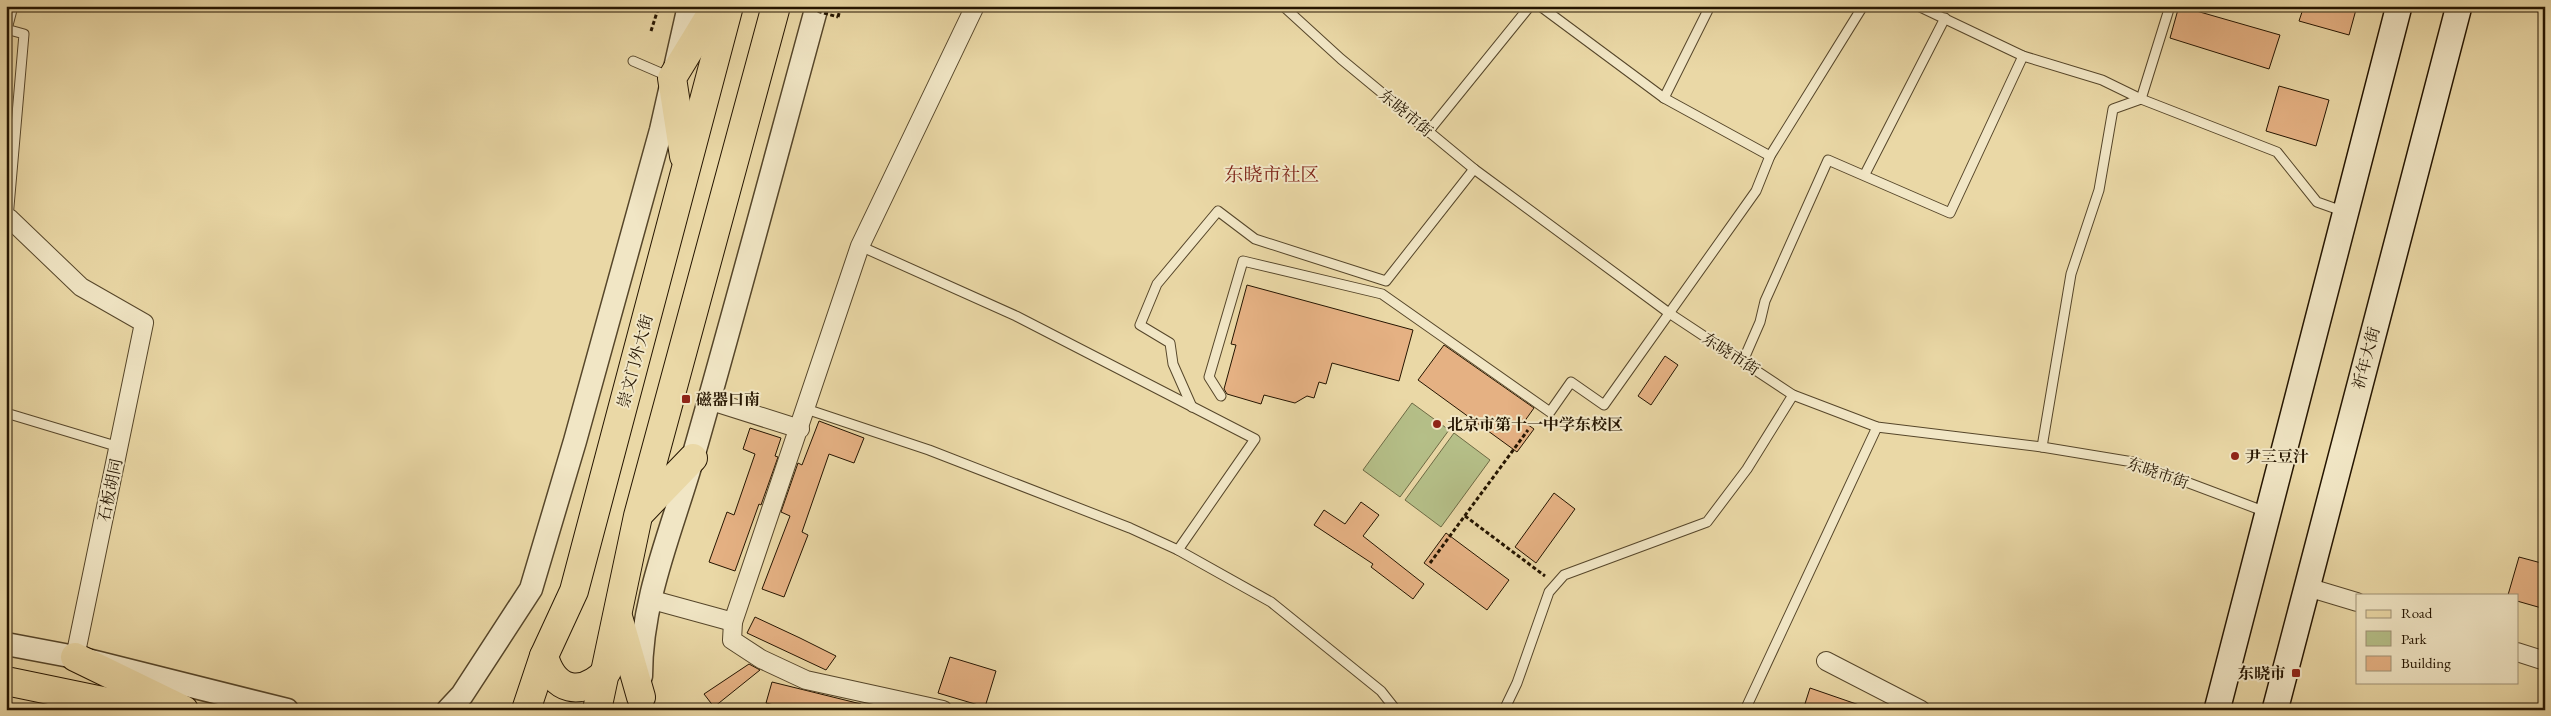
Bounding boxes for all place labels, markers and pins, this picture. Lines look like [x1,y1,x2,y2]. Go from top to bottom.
place label: 磁器口南 [696,389,760,410]
marker: 磁器口南 [680,393,692,405]
place label: 北京市第十一中学东校区 [1447,414,1623,435]
marker: 北京市第十一中学东校区 [1431,418,1443,430]
place label: 尹三豆汁 [2245,446,2309,467]
marker: 尹三豆汁 [2229,450,2241,462]
place label: 东晓市 [2238,663,2286,684]
marker: 东晓市 [2290,667,2302,679]

